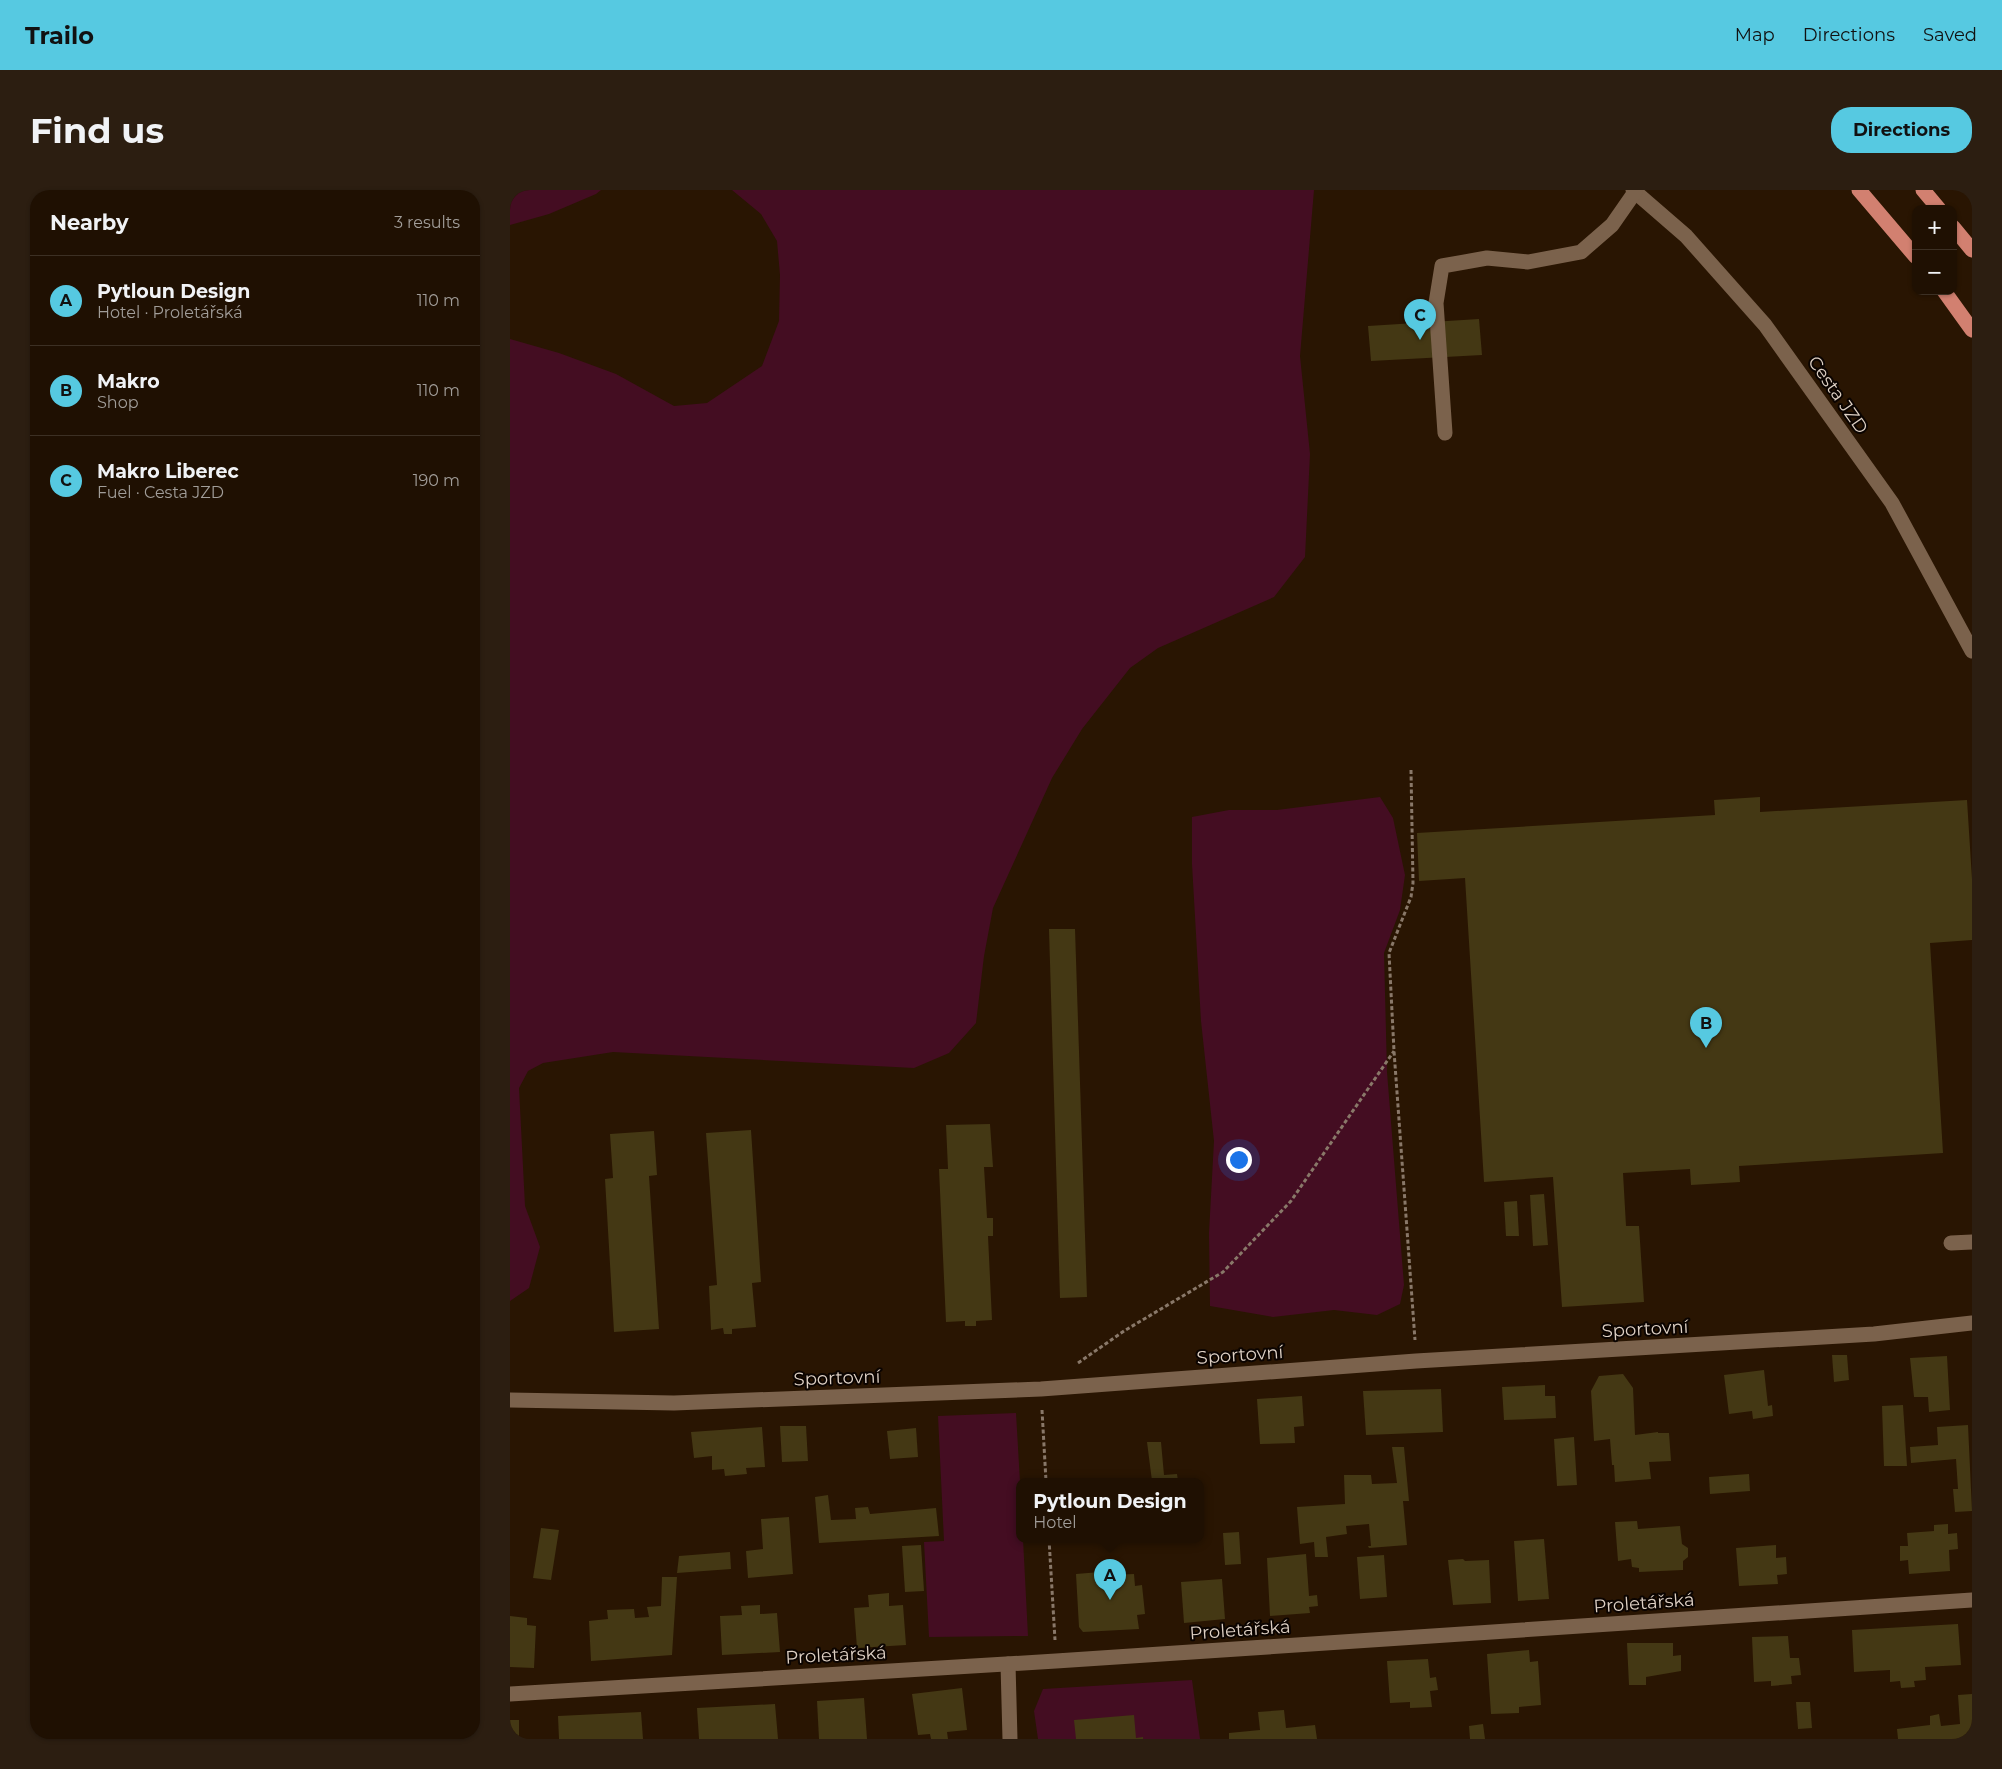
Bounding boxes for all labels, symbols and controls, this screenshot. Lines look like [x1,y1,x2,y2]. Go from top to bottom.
text: Trailo [25,21,94,50]
text: Map [1735,24,1775,46]
text: Directions [1803,24,1895,46]
text: Saved [1923,24,1977,46]
button: Directions [1831,107,1972,153]
text: Find us [30,109,164,152]
map controls [1912,205,1957,295]
button: + [1912,205,1957,250]
text: Nearby [50,210,129,235]
text: 3 results [394,213,460,232]
button: − [1912,250,1957,295]
text: Pytloun Design [97,280,250,303]
text: A [60,291,72,310]
text: 110 m [417,291,460,310]
pin: C [1404,299,1436,340]
text: Hotel · Proletářská [97,303,243,322]
street label: Cesta JZD [1803,352,1873,438]
text: Makro [97,370,160,393]
text: B [60,381,72,400]
text: 110 m [417,381,460,400]
text: Shop [97,393,139,412]
text: Makro Liberec [97,460,239,483]
text: C [60,471,72,490]
text: 190 m [413,471,460,490]
text: Fuel · Cesta JZD [97,483,224,502]
pin: B [1690,1007,1722,1048]
your location [1226,1147,1252,1173]
street label: Sportovní [1601,1316,1690,1342]
street label: Sportovní [1196,1341,1285,1369]
street label: Sportovní [793,1365,882,1391]
popup [1016,1478,1204,1543]
text: Pytloun Design [1033,1490,1187,1513]
text: Hotel [1033,1513,1077,1532]
pin: A [1094,1559,1126,1600]
street label: Proletářská [1593,1588,1695,1618]
street label: Proletářská [1189,1615,1291,1645]
street label: Proletářská [785,1641,887,1669]

